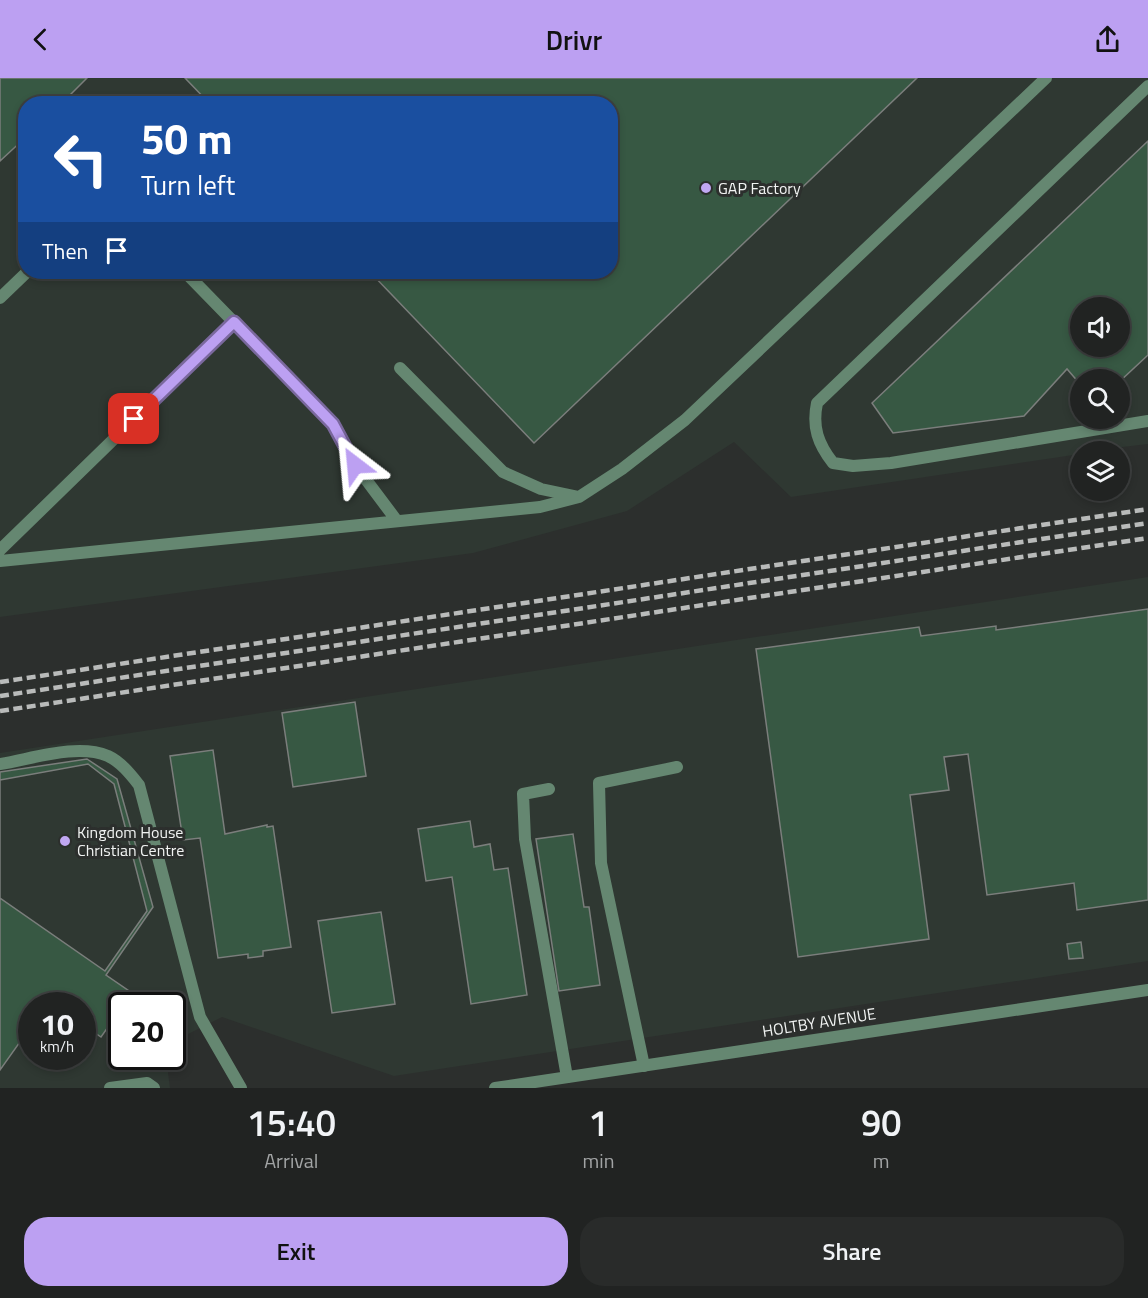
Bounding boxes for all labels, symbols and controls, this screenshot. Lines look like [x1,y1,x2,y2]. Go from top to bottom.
text: Drivr [546,19,602,60]
icon: back [24,23,57,56]
icon: share [1091,23,1124,56]
text: 50 m [141,106,233,170]
icon: left [42,120,120,198]
text: Turn left [141,164,235,205]
place label: GAP Factory [718,176,801,200]
marker: GAP Factory [699,181,713,195]
text: Then [42,234,88,268]
icon: arrive [100,234,133,267]
map controls [1070,297,1130,501]
button: sound [1070,297,1130,357]
button: search [1070,369,1130,429]
pin [108,393,159,444]
icon: arrive [117,402,150,435]
position arrow [323,433,387,497]
button: layers [1070,441,1130,501]
place label: Kingdom House Christian Centre [77,820,184,862]
marker: Kingdom House Christian Centre [58,834,72,848]
speed limit sign: 20 [108,992,186,1070]
text: 10 [40,1001,74,1047]
street label: HOLTBY AVENUE [760,1001,878,1043]
text: km/h [40,1035,74,1058]
text: 15:40 [247,1095,336,1150]
text: 1 [588,1095,609,1150]
text: 90 [861,1095,901,1150]
text: Arrival [264,1145,318,1176]
text: min [583,1145,614,1176]
text: m [873,1145,890,1176]
button: Exit [24,1217,568,1286]
button: Share [580,1217,1124,1286]

